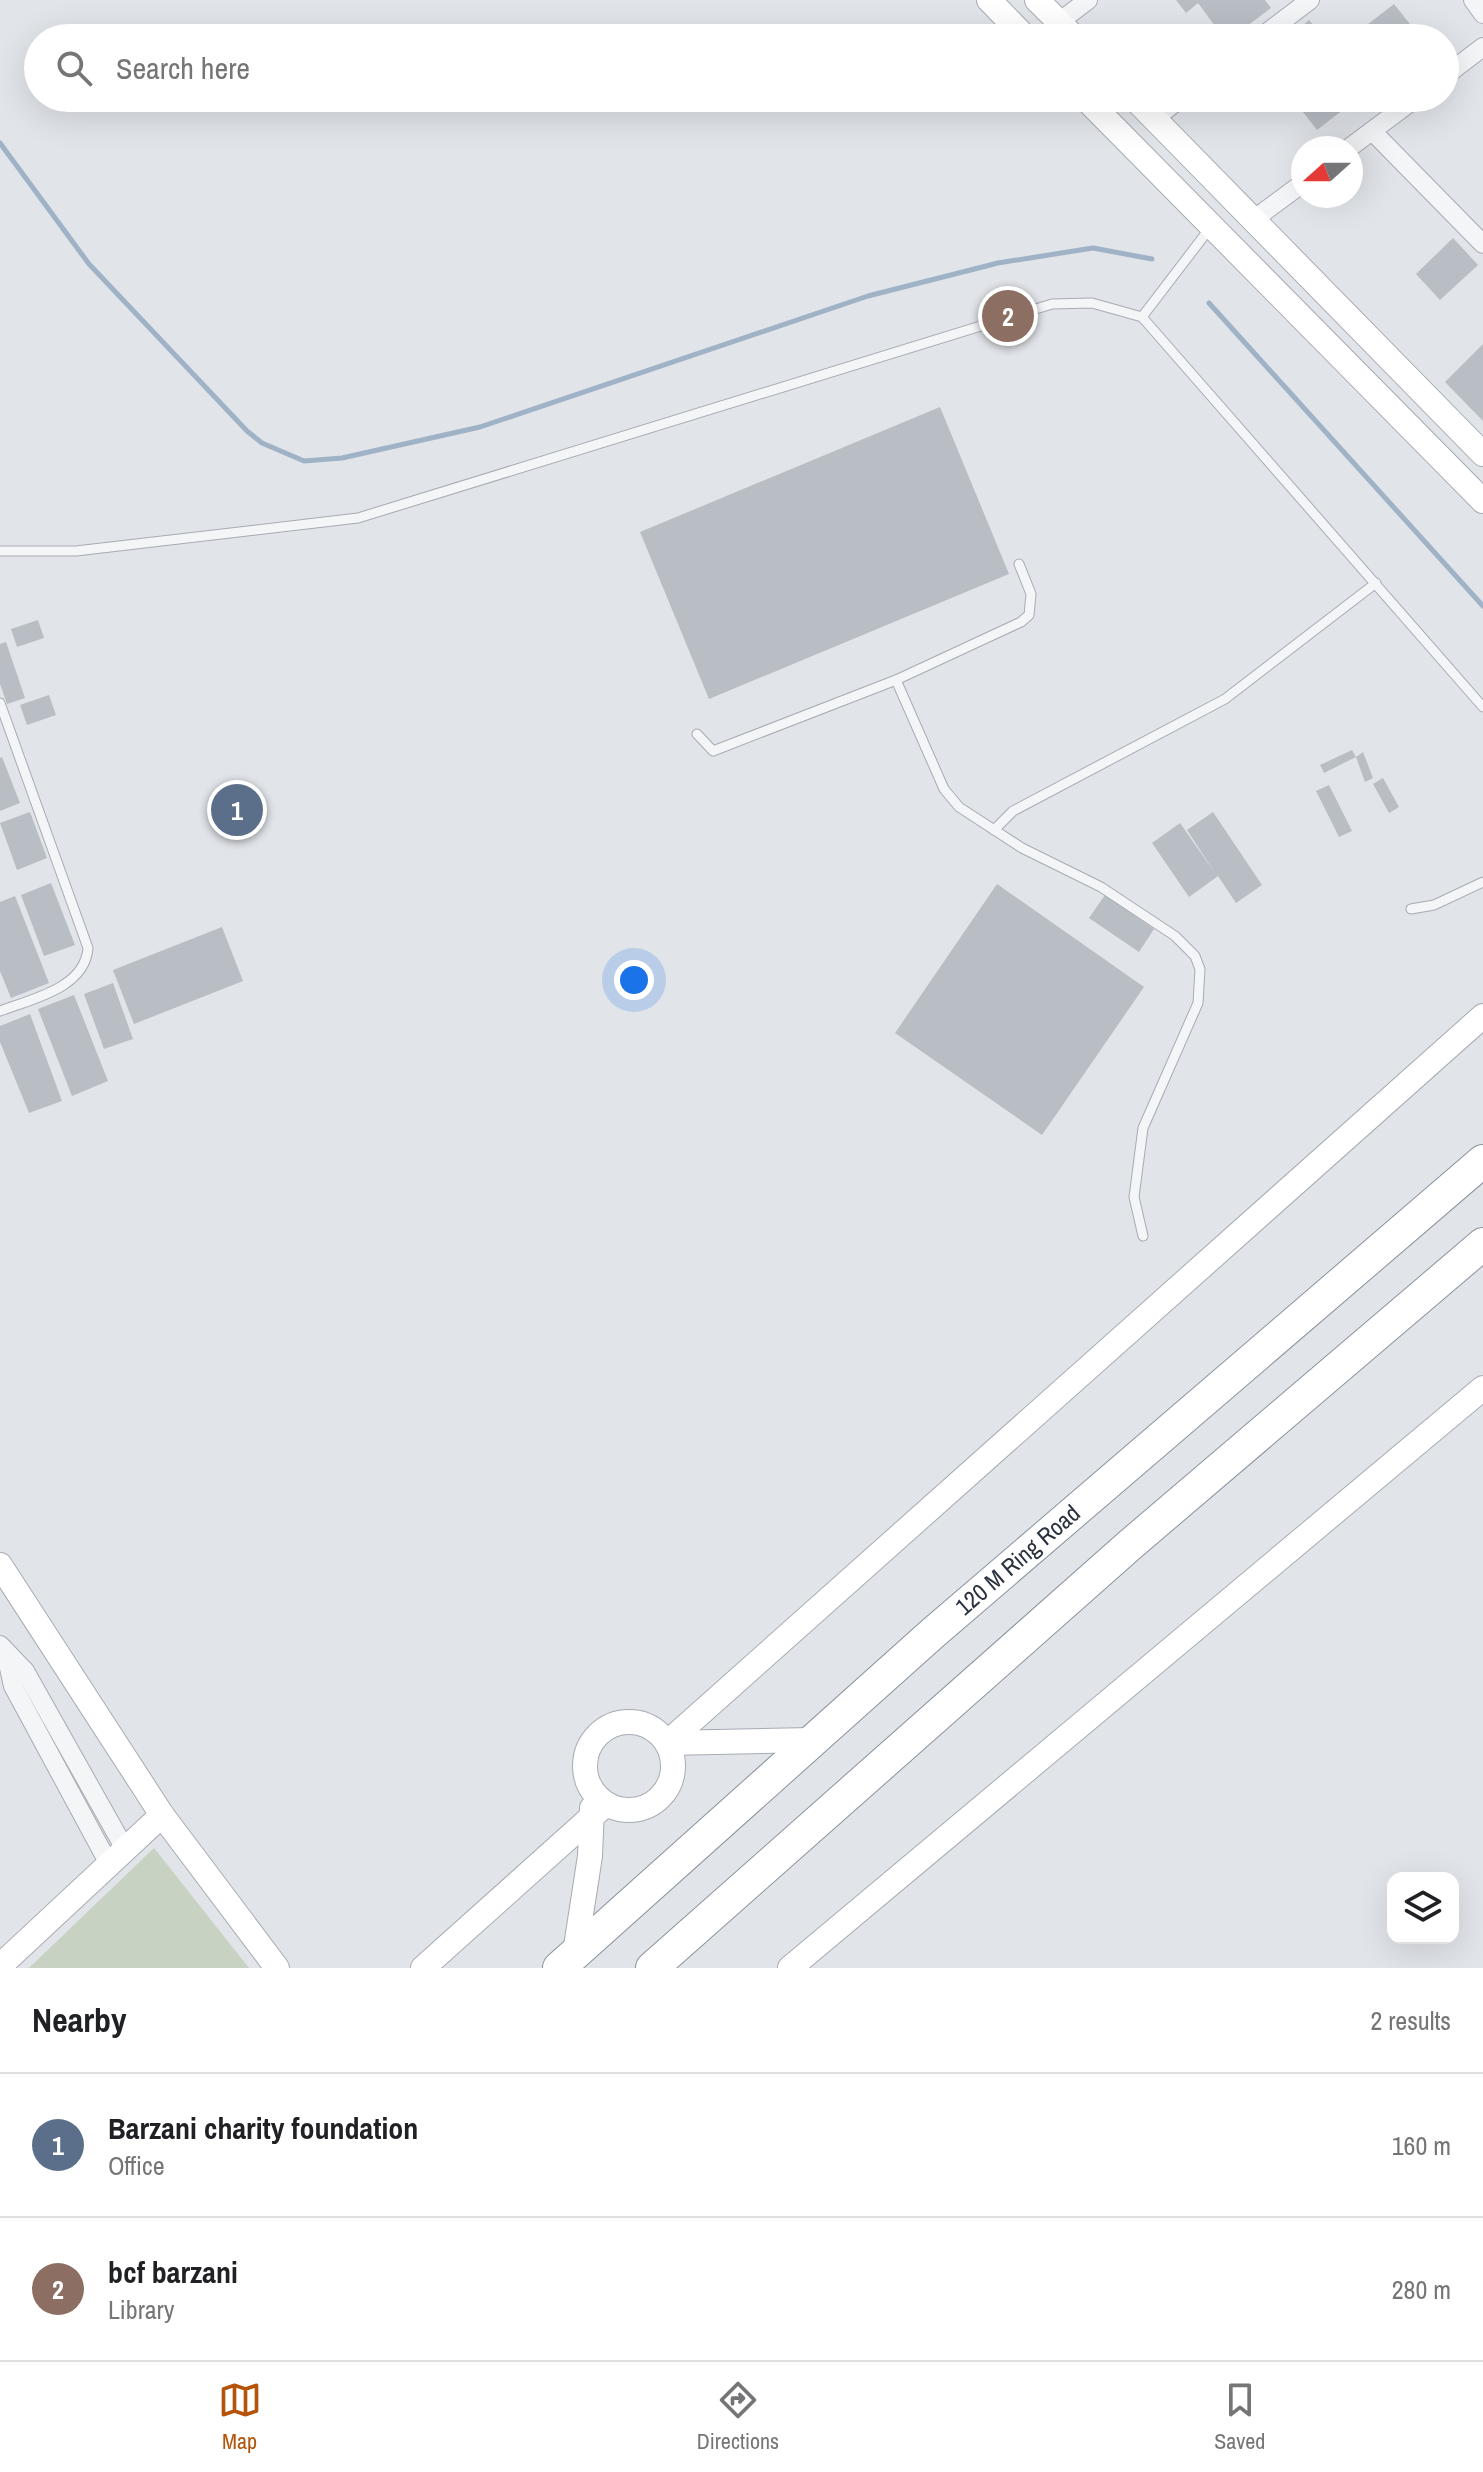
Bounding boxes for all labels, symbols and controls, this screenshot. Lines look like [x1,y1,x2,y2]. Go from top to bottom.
search box [24,24,1459,112]
icon: search [52,46,96,90]
text: Search here [116,48,250,88]
north arrow [1291,136,1363,208]
pin: 2 [982,286,1034,346]
pin: 1 [211,780,263,840]
your location [614,960,654,1000]
street label: 120 M Ring Road [948,1497,1086,1622]
map controls [1387,1872,1459,1944]
button: layers [1387,1872,1459,1944]
text: Nearby [32,1997,127,2043]
text: 2 results [1370,2003,1451,2038]
text: Barzani charity foundation [108,2108,418,2148]
text: 1 [52,2128,64,2163]
text: 160 m [1392,2128,1451,2163]
text: Office [108,2148,165,2183]
text: bcf barzani [108,2252,238,2292]
text: 2 [52,2272,64,2307]
text: 280 m [1392,2272,1451,2307]
text: Library [108,2292,174,2327]
tab: Map [218,2378,262,2456]
tab: Directions [697,2378,779,2456]
tab: Saved [1214,2378,1265,2456]

